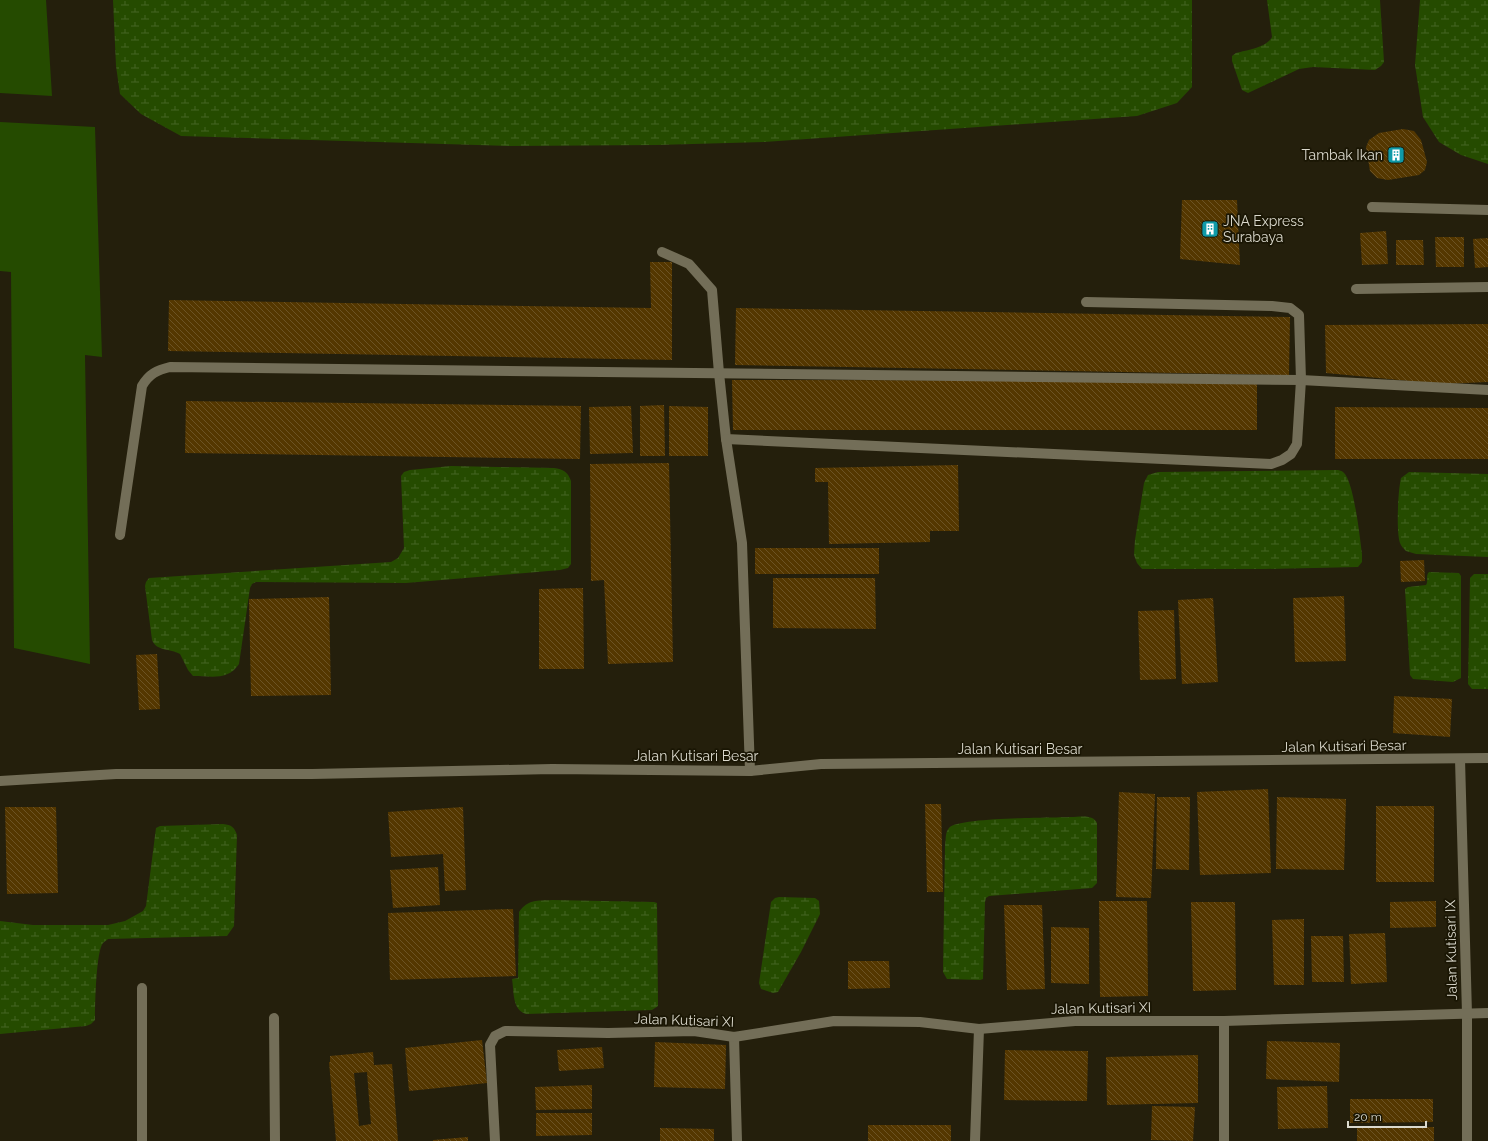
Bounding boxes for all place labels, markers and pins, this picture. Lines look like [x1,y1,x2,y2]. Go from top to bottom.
building icon: Tambak Ikan [1386,145,1406,165]
place label: Tambak Ikan [1302,147,1383,163]
place label: JNA Express Surabaya [1223,213,1304,245]
building icon: JNA Express Surabaya [1200,219,1220,239]

